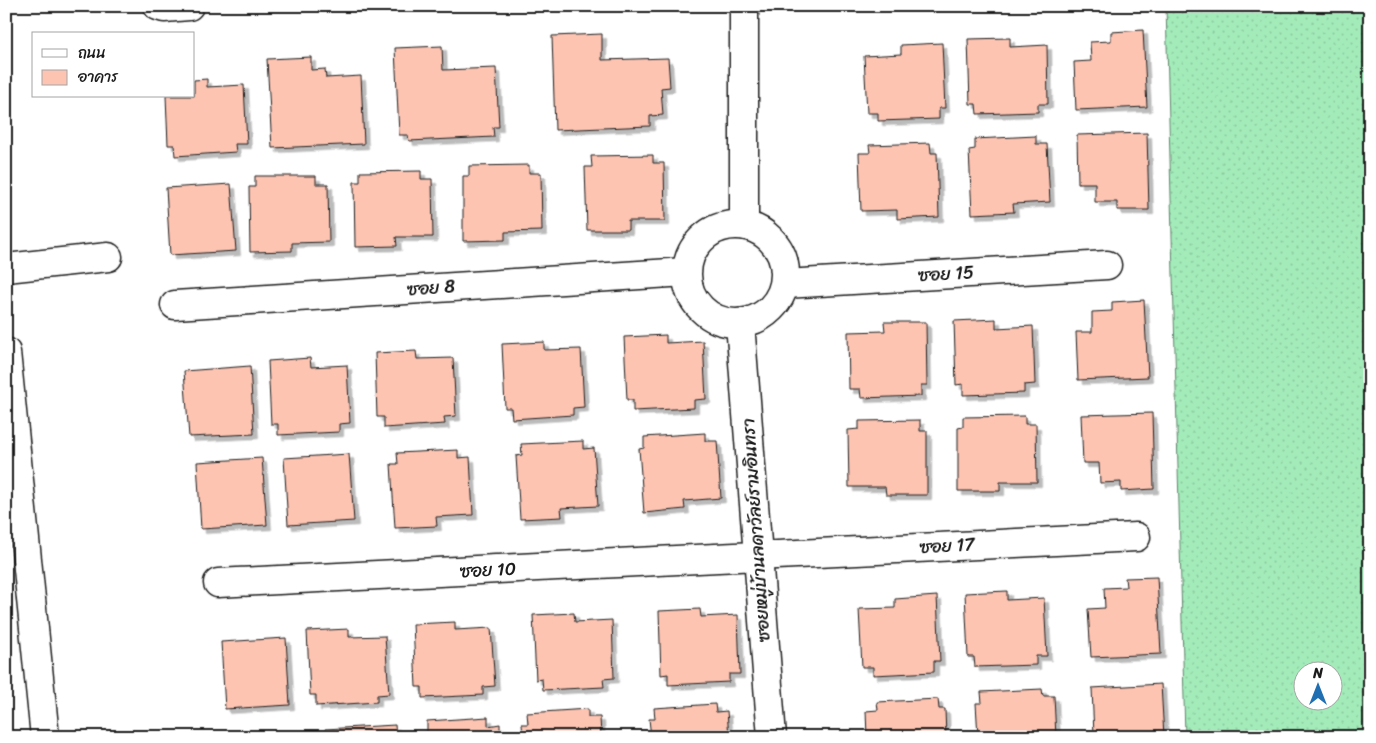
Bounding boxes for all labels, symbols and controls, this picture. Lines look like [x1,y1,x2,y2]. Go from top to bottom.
legend [32,32,195,98]
text: ถนน [78,40,106,66]
text: อาคาร [77,64,119,90]
street label: ซอย 15 [917,257,975,291]
street label: ซอย 8 [406,270,456,306]
street label: ซอยหมู่บ้านลดาวัลย์รามอินทรา [732,417,780,643]
street label: ซอย 17 [919,528,977,563]
street label: ซอย 10 [459,553,517,587]
north arrow [1294,660,1344,710]
text: N [1312,661,1323,686]

